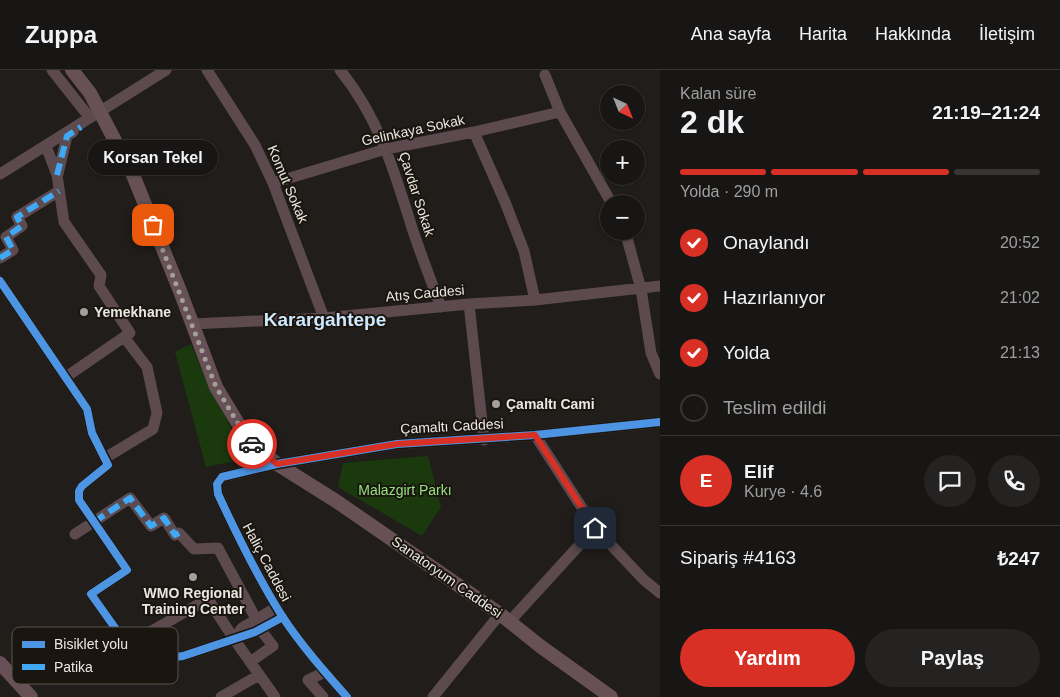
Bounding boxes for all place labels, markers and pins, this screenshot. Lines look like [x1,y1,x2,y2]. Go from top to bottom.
callout: Korsan Tekel [88,140,218,175]
pin [132,204,174,246]
place label: Yemekhane [94,304,171,320]
marker: Yemekhane [78,306,90,318]
place label: Çamaltı Cami [506,396,595,412]
marker: Çamaltı Cami [490,398,502,410]
pin [574,507,616,549]
marker: WMO Regional Training Center [187,571,199,583]
place label: WMO Regional Training Center [142,585,245,617]

